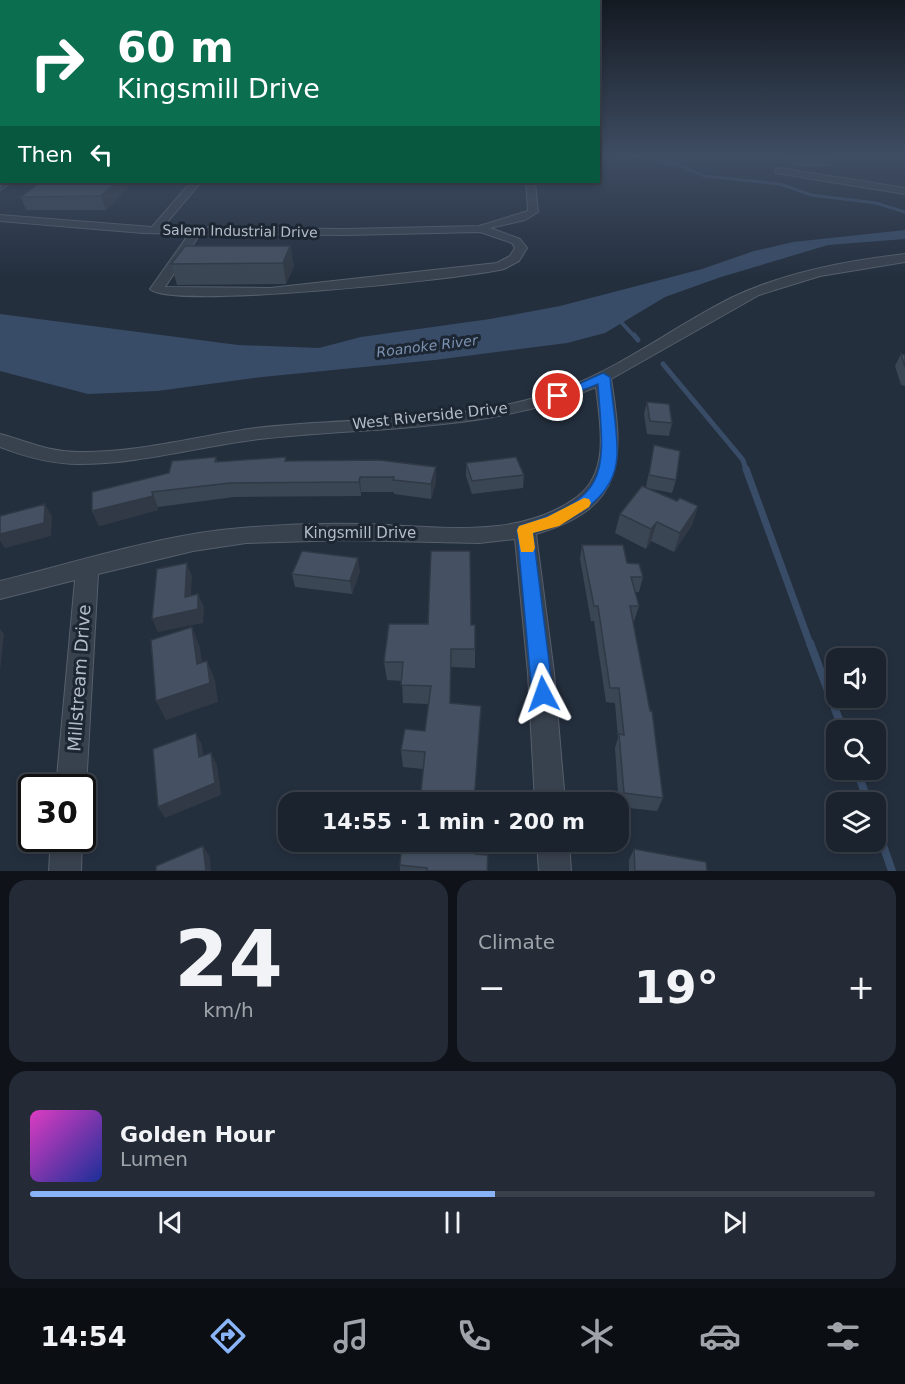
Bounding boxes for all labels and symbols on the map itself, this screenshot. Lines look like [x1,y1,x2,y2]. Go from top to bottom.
street label: Salem Industrial Drive [162,222,318,240]
water label: Roanoke River [376,332,480,360]
pin [532,370,583,421]
street label: West Riverside Drive [351,399,509,433]
street label: Kingsmill Drive [304,524,416,542]
street label: Millstream Drive [63,604,95,752]
position arrow [511,662,575,726]
speed limit sign: 30 [18,774,96,852]

